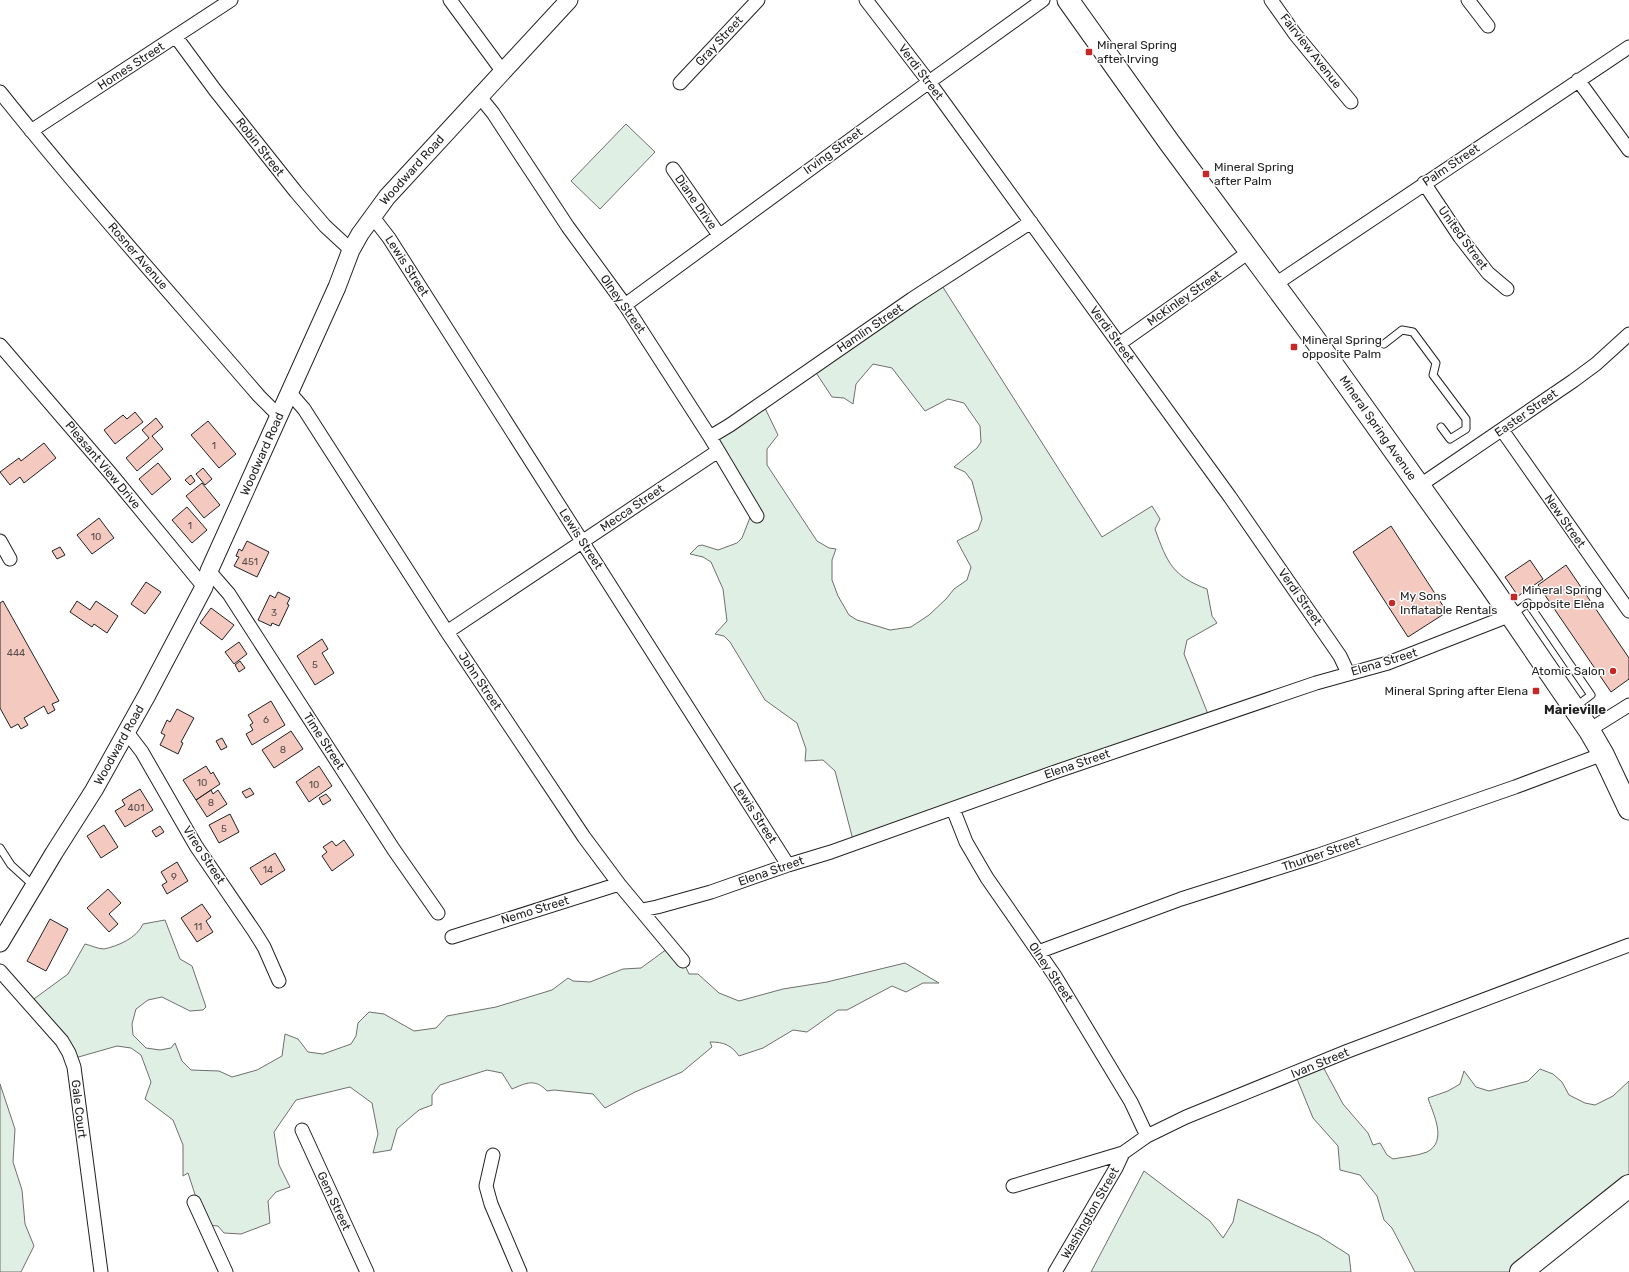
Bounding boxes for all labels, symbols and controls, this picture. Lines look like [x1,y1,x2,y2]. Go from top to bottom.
street label: Fairview Avenue [1278,11,1345,91]
street label: Gray Street [692,13,746,69]
place label: Mineral Spring after Irving [1097,38,1177,66]
street label: Homes Street [95,39,167,93]
street label: Verdi Street [896,41,947,103]
marker: Mineral Spring after Irving [1084,47,1094,57]
street label: Robin Street [233,115,287,179]
street label: Irving Street [801,125,865,177]
street label: Woodward Road [377,132,447,208]
street label: Palm Street [1420,141,1482,189]
place label: Mineral Spring after Palm [1214,160,1294,188]
marker: Mineral Spring after Palm [1201,169,1211,179]
street label: Diane Drive [672,172,720,232]
street label: United Street [1435,204,1491,273]
street label: Rosner Avenue [105,220,171,292]
street label: Lewis Street [382,233,432,299]
street label: McKinley Street [1144,267,1224,329]
street label: Olney Street [598,272,649,336]
street label: Hamlin Street [834,301,906,355]
street label: Verdi Street [1087,303,1137,365]
place label: Mineral Spring opposite Palm [1302,333,1382,361]
marker: Mineral Spring opposite Palm [1289,342,1299,352]
street label: Mineral Spring Avenue [1337,373,1420,483]
street label: Easter Street [1492,386,1560,440]
street label: Woodward Road [237,410,287,498]
street label: Pleasant View Drive [62,418,144,512]
house number: 1 [212,440,216,452]
street label: Mecca Street [598,481,667,534]
street label: New Street [1542,492,1589,551]
street label: Lewis Street [556,506,606,572]
house number: 1 [188,520,192,532]
house number: 10 [91,531,101,543]
house number: 451 [242,556,258,568]
street label: Verdi Street [1275,566,1325,628]
place label: Mineral Spring opposite Elena [1522,583,1604,611]
place label: My Sons Inflatable Rentals [1400,589,1497,617]
marker: Mineral Spring opposite Elena [1509,592,1519,602]
marker: My Sons Inflatable Rentals [1387,598,1397,608]
house number: 3 [271,607,277,619]
street label: Elena Street [1349,645,1419,679]
house number: 444 [7,647,25,659]
street label: John Street [456,649,505,713]
house number: 5 [312,659,318,671]
place label: Atomic Salon [1531,664,1605,678]
marker: Atomic Salon [1608,666,1618,676]
place label: Mineral Spring after Elena [1385,684,1528,698]
marker: Mineral Spring after Elena [1531,686,1541,696]
district label: Marieville [1544,702,1606,717]
street label: Woodward Road [91,703,147,787]
street label: Time Street [300,710,348,772]
house number: 6 [263,714,269,726]
house number: 8 [280,744,286,756]
street label: Elena Street [1042,746,1112,782]
house number: 10 [197,777,207,789]
house number: 10 [309,779,319,791]
street label: Lewis Street [730,780,780,846]
house number: 8 [208,797,214,809]
house number: 401 [128,802,144,814]
street label: Vireo Street [180,823,228,887]
house number: 5 [221,823,227,835]
street label: Thurber Street [1280,834,1362,874]
street label: Elena Street [736,853,806,889]
house number: 14 [263,864,273,876]
house number: 9 [171,871,177,883]
street label: Nemo Street [499,893,571,927]
house number: 11 [194,921,202,933]
street label: Olney Street [1026,940,1076,1005]
street label: Ivan Street [1289,1045,1351,1081]
street label: Gale Court [68,1079,90,1139]
street label: Washington Street [1058,1165,1122,1261]
street label: Gem Street [314,1169,354,1233]

